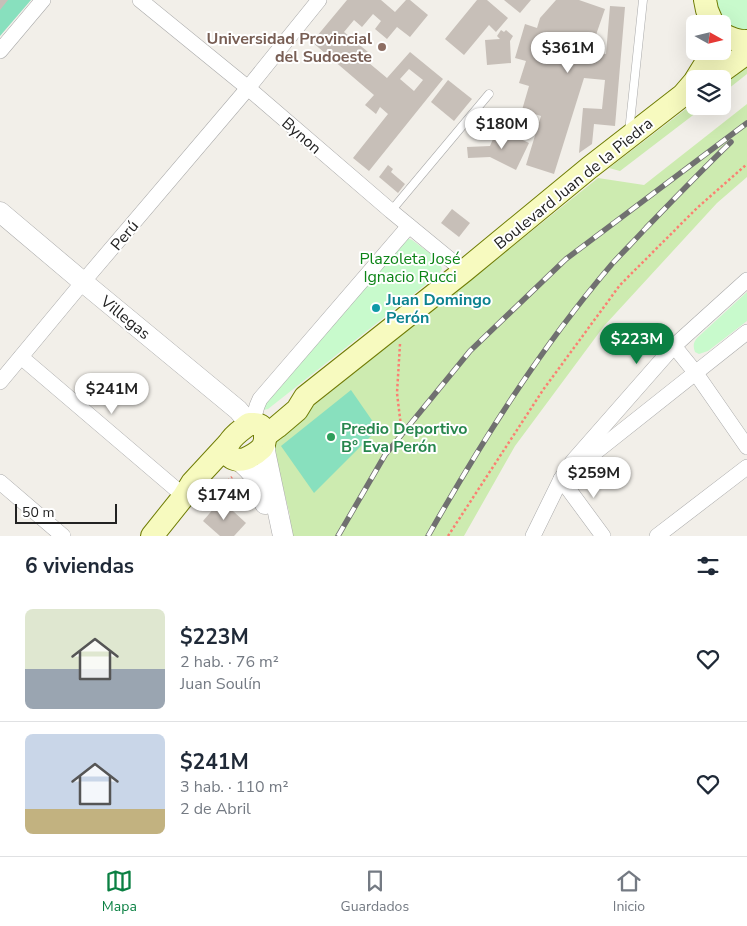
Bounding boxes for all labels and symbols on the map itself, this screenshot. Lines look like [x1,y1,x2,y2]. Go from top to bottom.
north arrow [686,15,731,60]
place label: Universidad Provincial del Sudoeste [207,28,372,68]
pin: $361M [533,32,603,74]
marker: Universidad Provincial del Sudoeste [376,41,388,53]
pin: $180M [467,108,537,150]
street label: Bynon [277,112,326,159]
street label: Boulevard Juan de la Piedra [490,113,658,255]
street label: Perú [106,216,144,255]
park label: Plazoleta José Ignacio Rucci [359,248,461,288]
place label: Juan Domingo Perón [385,289,491,329]
street label: Villegas [95,290,155,345]
marker: Juan Domingo Perón [370,302,382,314]
pin: $223M [602,322,672,365]
pin: $241M [77,372,147,415]
place label: Predio Deportivo B° Eva Perón [341,418,467,458]
marker: Predio Deportivo B° Eva Perón [325,431,337,443]
pin: $259M [559,456,629,499]
pin: $174M [189,478,259,521]
scale bar [15,501,118,524]

